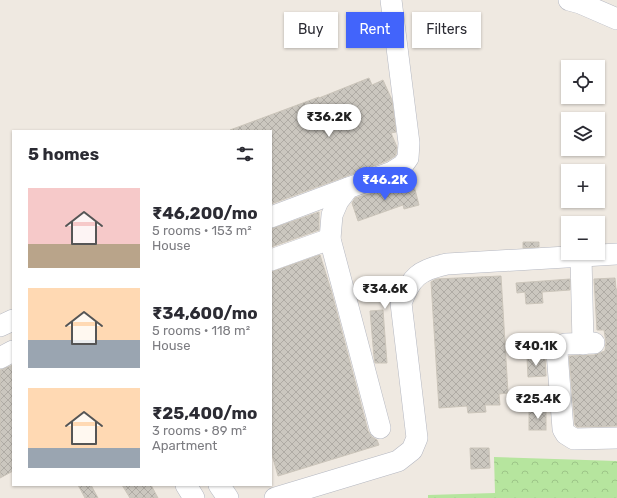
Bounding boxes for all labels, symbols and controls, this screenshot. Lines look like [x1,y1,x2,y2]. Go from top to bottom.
chip: Buy [284,12,338,48]
chip: Rent [346,12,404,48]
chip: Filters [412,12,481,48]
map controls [561,60,605,260]
button: locate [561,60,605,104]
pin: ₹36.2K [296,104,362,138]
text: ₹36.2K [306,109,352,124]
button: layers [561,112,605,156]
icon: filters [234,143,256,165]
text: 5 homes [28,144,99,164]
button: + [561,164,605,208]
pin: ₹46.2K [352,167,418,201]
text: ₹46.2K [362,172,408,187]
text: ₹46,200/mo [152,203,258,223]
icon: home [60,204,108,252]
button: − [561,216,605,260]
text: 5 rooms · 153 m² [152,223,252,238]
text: House [152,238,190,253]
pin: ₹34.6K [352,276,418,310]
text: ₹34.6K [362,281,408,296]
text: ₹34,600/mo [152,303,258,323]
icon: home [60,304,108,352]
text: 5 rooms · 118 m² [152,323,250,338]
pin: ₹40.1K [503,333,569,367]
text: House [152,338,190,353]
text: ₹40.1K [514,338,558,353]
pin: ₹25.4K [505,386,571,420]
text: ₹25.4K [515,391,561,406]
text: ₹25,400/mo [152,403,257,423]
icon: home [60,404,108,452]
text: 3 rooms · 89 m² [152,423,247,438]
text: Apartment [152,438,217,453]

